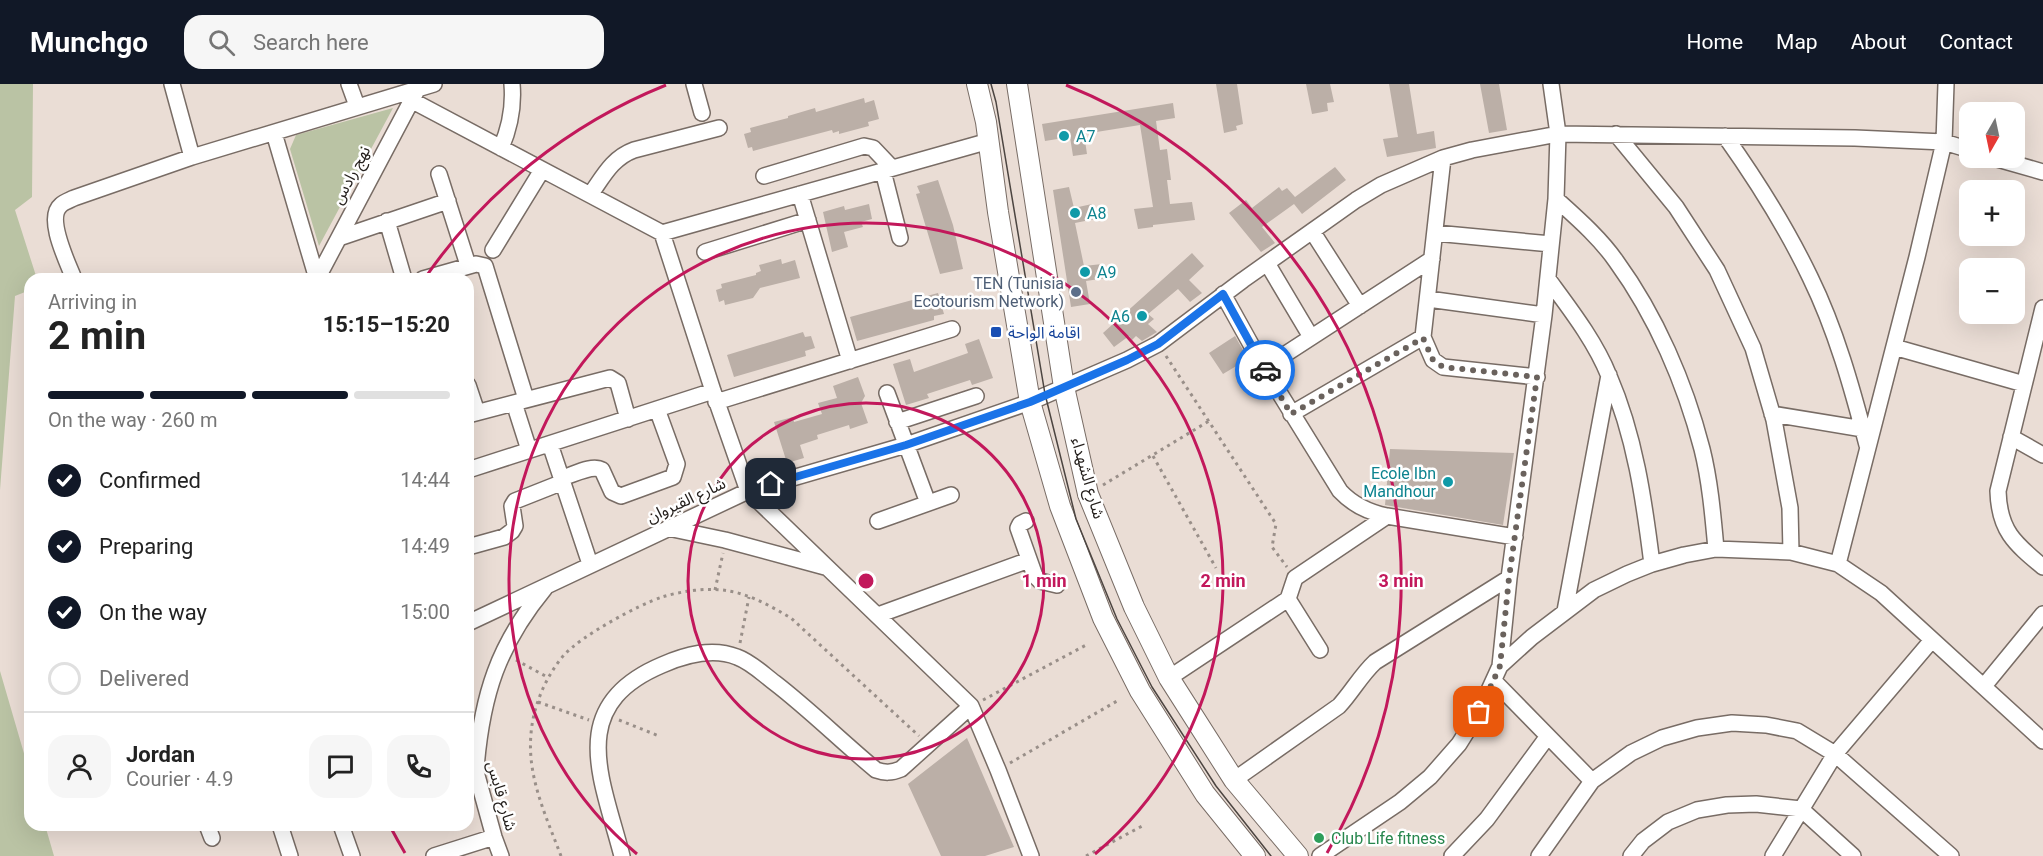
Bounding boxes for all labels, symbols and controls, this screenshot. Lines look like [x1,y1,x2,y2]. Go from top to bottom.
search box [184,15,604,69]
text: Munchgo [30,26,148,59]
icon: search [205,26,238,59]
text: Search here [253,30,369,55]
text: Home [1687,30,1743,54]
text: Map [1776,30,1818,54]
text: About [1851,30,1907,54]
text: Contact [1940,30,2013,54]
north arrow [1959,102,2025,168]
map controls [1959,102,2025,324]
place label: A7 [1076,127,1095,146]
marker: A7 [1057,129,1071,143]
street label: نهج رادس [328,143,377,209]
button: + [1959,180,2025,246]
place label: A8 [1087,204,1106,223]
marker: A8 [1068,206,1082,220]
button: − [1959,258,2025,324]
place label: A9 [1097,263,1116,282]
marker: A9 [1078,265,1092,279]
place label: TEN (Tunisia Ecotourism Network) [914,274,1064,311]
marker: TEN (Tunisia Ecotourism Network) [1069,285,1083,299]
text: Arriving in [48,290,137,314]
place label: A6 [1111,307,1130,326]
marker: A6 [1135,309,1149,323]
text: 15:15–15:20 [323,312,450,337]
text: 2 min [48,313,146,359]
place label: اقامة الواحة [1008,323,1080,342]
marker: اقامة الواحة [989,325,1003,339]
courier [1235,340,1295,400]
icon: car [1249,354,1282,387]
text: On the way · 260 m [48,408,217,432]
street label: شارع الشهداء [1064,435,1109,522]
pin [745,458,796,509]
icon: check [48,464,81,497]
place label: Ecole Ibn Mandhour [1363,464,1437,501]
icon: home [754,467,787,500]
text: Confirmed [99,468,201,493]
text: 14:44 [400,468,450,492]
street label: شارع القيروان [643,473,730,529]
marker: Ecole Ibn Mandhour [1441,475,1455,489]
icon: check [48,530,81,563]
text: Preparing [99,534,193,559]
text: 14:49 [400,534,450,558]
text: 1 min [1021,570,1067,591]
text: 2 min [1200,570,1246,591]
text: 3 min [1378,570,1424,591]
centre of rings [856,571,876,591]
icon: check [48,596,81,629]
text: On the way [99,600,207,625]
text: 15:00 [400,600,450,624]
text: Delivered [99,666,189,691]
pin [1453,686,1504,737]
icon: bag [1462,695,1495,728]
button: person [48,735,111,798]
button: chat [309,735,372,798]
button: phone [387,735,450,798]
text: Jordan [126,742,195,767]
street label: شارع قابس [480,759,521,834]
text: Courier · 4.9 [126,767,233,791]
place label: Club Life fitness [1331,829,1445,848]
marker: Club Life fitness [1312,831,1326,845]

